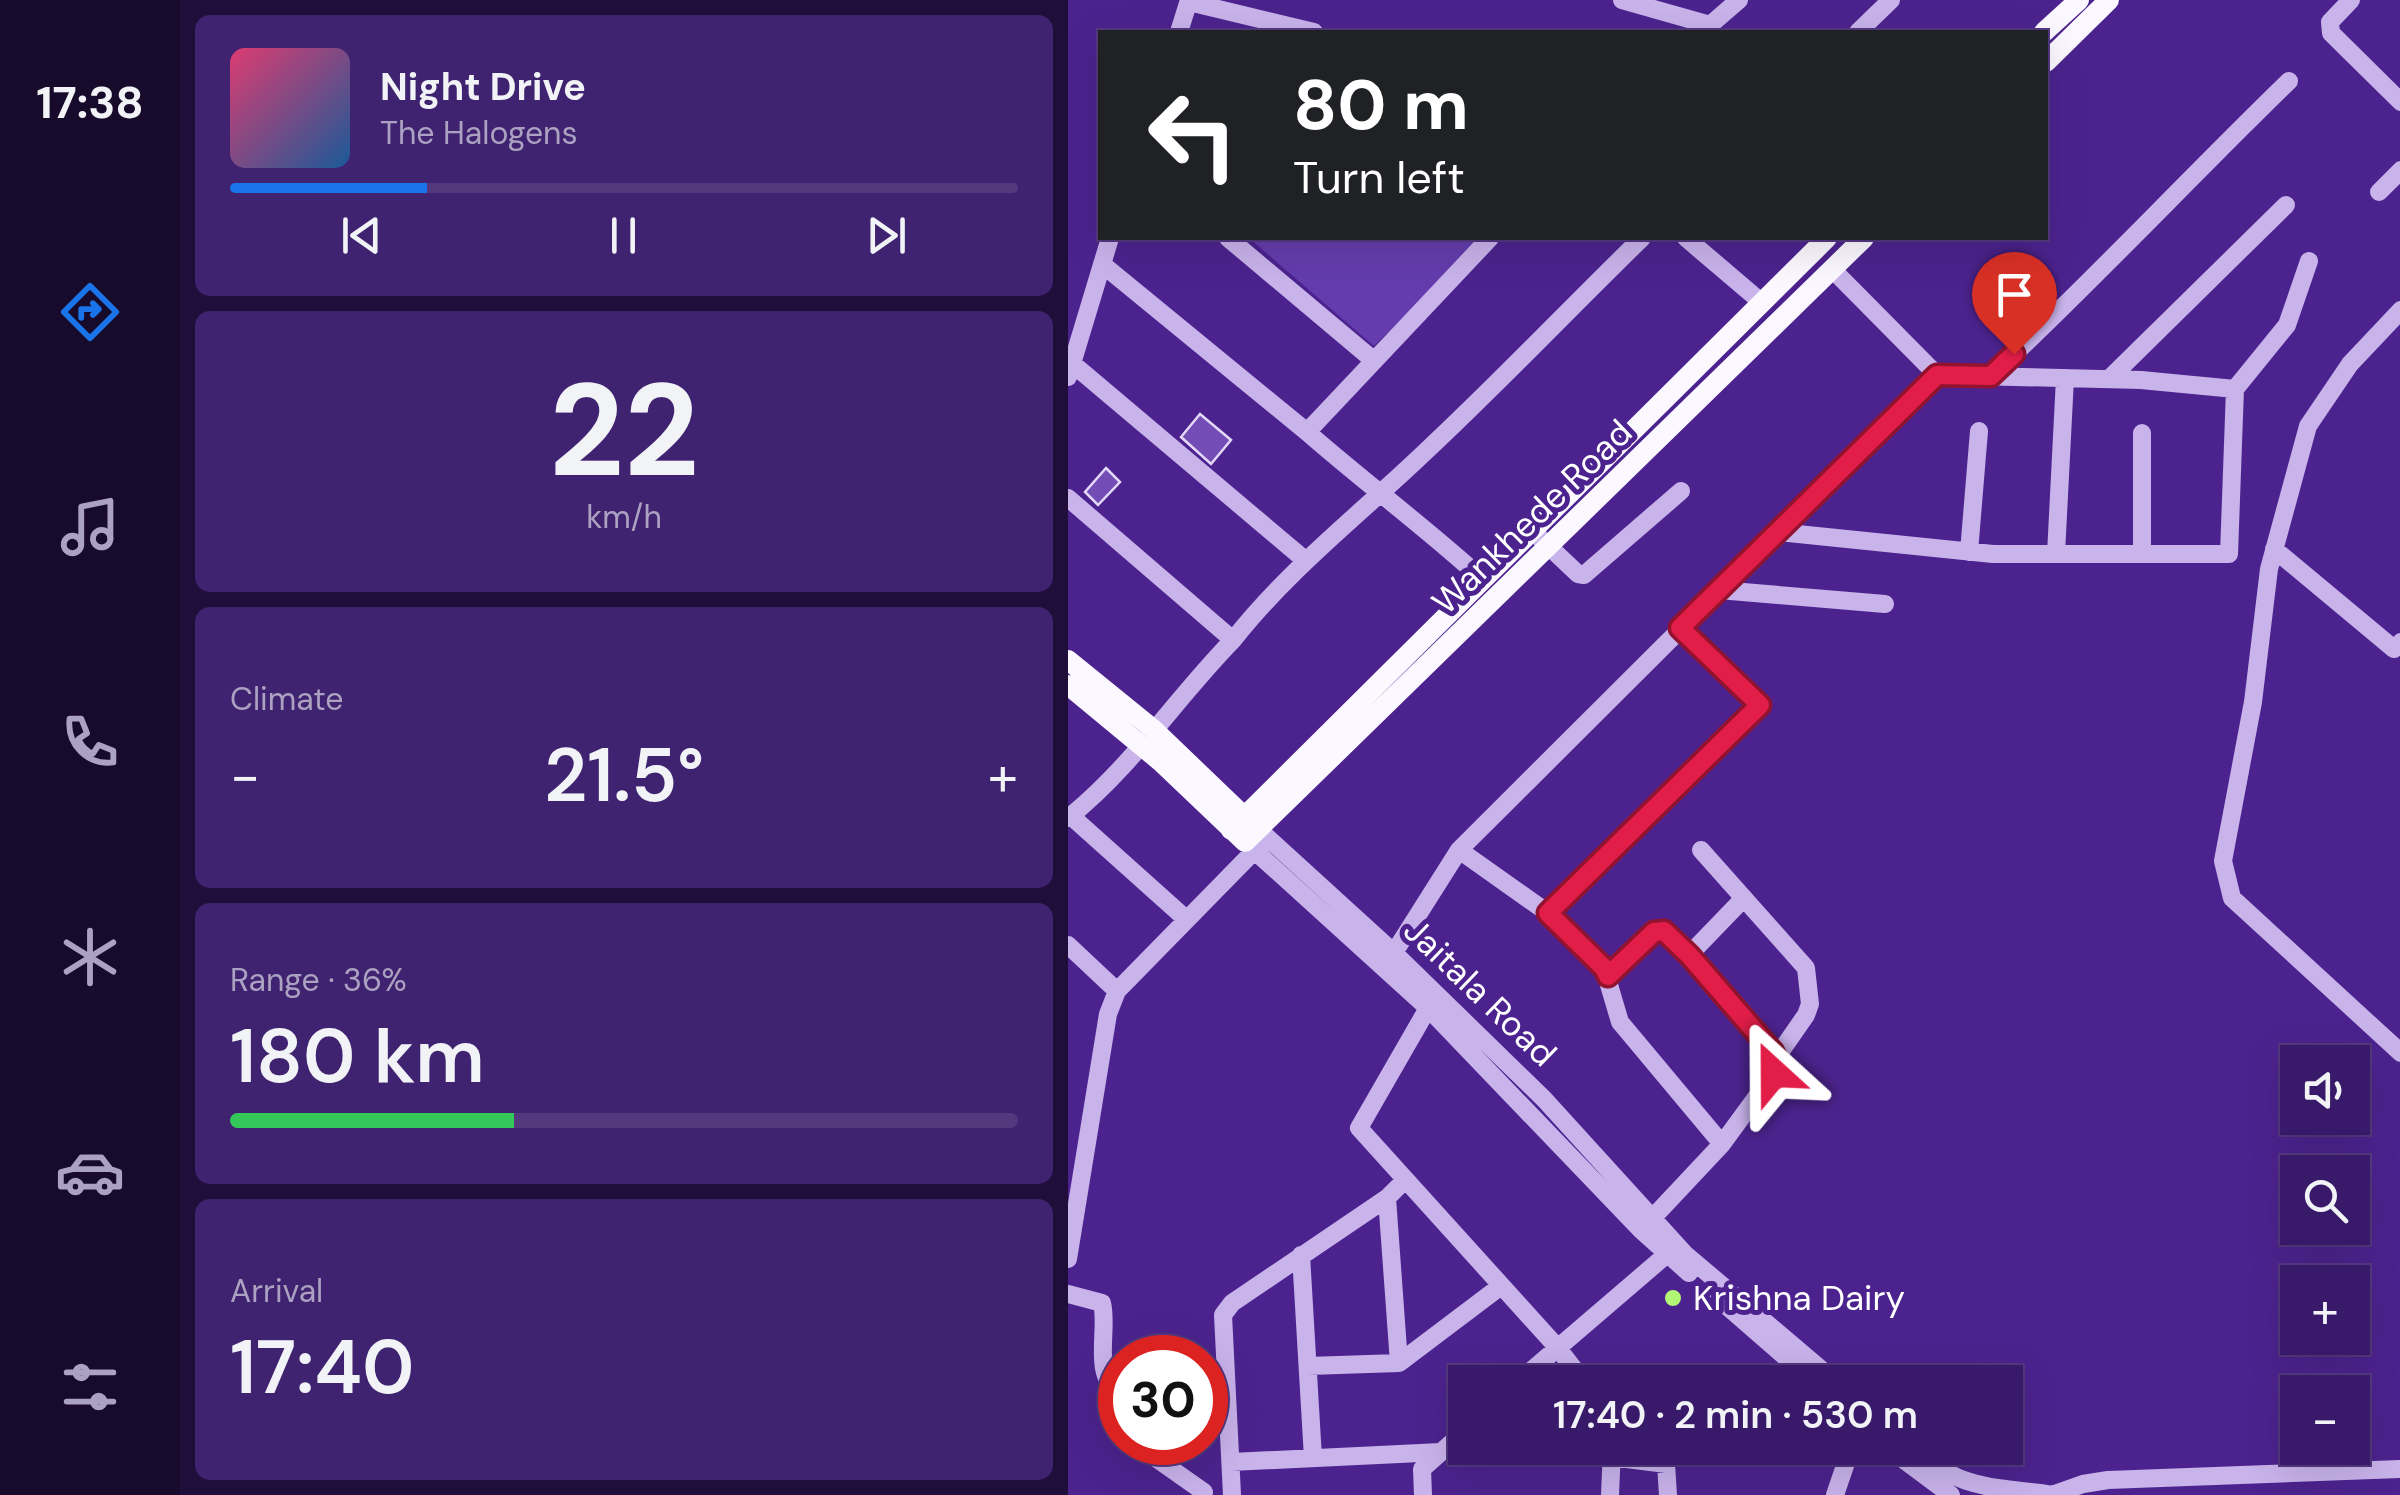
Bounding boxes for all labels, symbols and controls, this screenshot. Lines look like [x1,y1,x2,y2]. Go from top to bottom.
text: 80 m [1293,60,1469,151]
text: Night Drive [380,62,586,112]
icon: left [1128,70,1258,200]
text: 17:38 [36,73,144,132]
text: The Halogens [380,112,578,154]
text: Turn left [1293,148,1465,207]
icon: previous [334,208,389,263]
icon: pause [596,208,651,263]
icon: next [859,208,914,263]
pin [1972,252,2057,355]
icon: arrive [1987,267,2042,322]
icon: directions [55,277,125,347]
text: 22 [549,346,699,515]
street label: Wankhede Road [1422,410,1642,624]
icon: music [55,492,125,562]
text: km/h [586,496,662,538]
text: Climate [230,678,344,720]
icon: phone [55,707,125,777]
text: 21.5° [544,727,704,824]
text: − [230,740,260,812]
text: + [988,740,1018,812]
street label: Jaitala Road [1394,908,1566,1076]
icon: climate [55,922,125,992]
text: Range · 36% [230,959,407,1001]
text: 180 km [230,1008,485,1105]
position arrow [1722,1021,1826,1125]
map controls [2280,1045,2370,1465]
button: sound [2280,1045,2370,1135]
icon: car [55,1137,125,1207]
button: search [2280,1155,2370,1245]
button: + [2280,1265,2370,1355]
text: Arrival [230,1270,323,1312]
place label: Krishna Dairy [1693,1275,1905,1321]
marker: Krishna Dairy [1662,1287,1684,1309]
text: 17:40 [230,1319,414,1416]
speed limit sign: 30 [1098,1335,1228,1465]
icon: filters [55,1352,125,1422]
button: − [2280,1375,2370,1465]
text: 17:40 · 2 min · 530 m [1553,1390,1918,1440]

